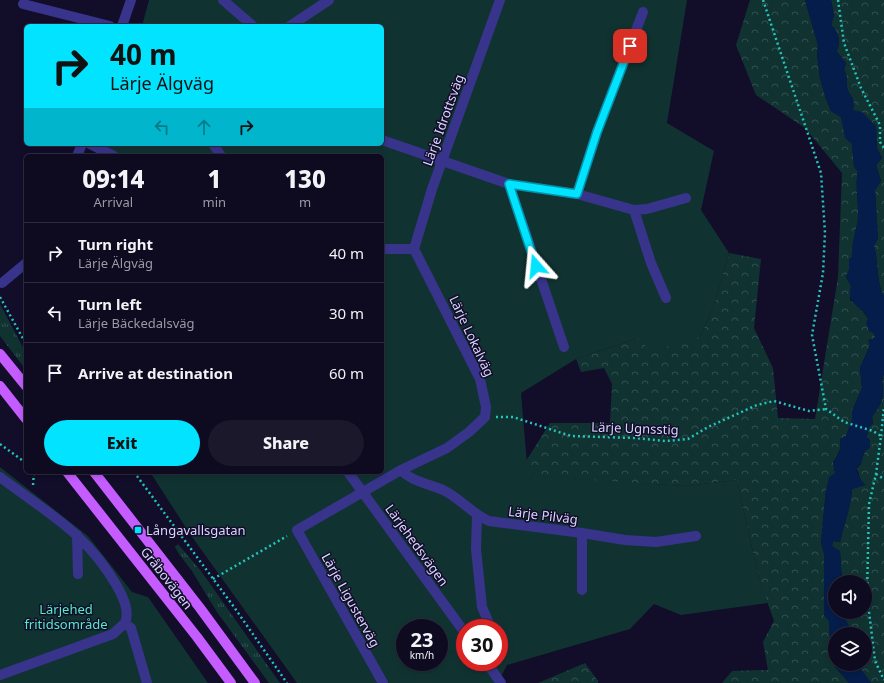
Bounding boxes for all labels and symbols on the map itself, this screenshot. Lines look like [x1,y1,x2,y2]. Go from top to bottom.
pin [613,29,647,63]
street label: Lärje Idrottsväg [418,72,468,168]
position arrow [515,245,557,287]
street label: Lärje Lokalväg [445,292,499,380]
street label: Lärje Ugnsstig [591,417,679,439]
street label: Lärjehedsvägen [381,500,453,590]
street label: Lärje Pilväg [507,502,579,528]
place label: Långavallsgatan [146,521,246,539]
marker: Långavallsgatan [133,525,143,535]
street label: Gråbovägen [137,543,197,613]
street label: Lärje Ligusterväg [318,550,384,650]
park label: Lärjehed fritidsområde [24,600,108,633]
speed limit sign: 30 [456,619,508,671]

